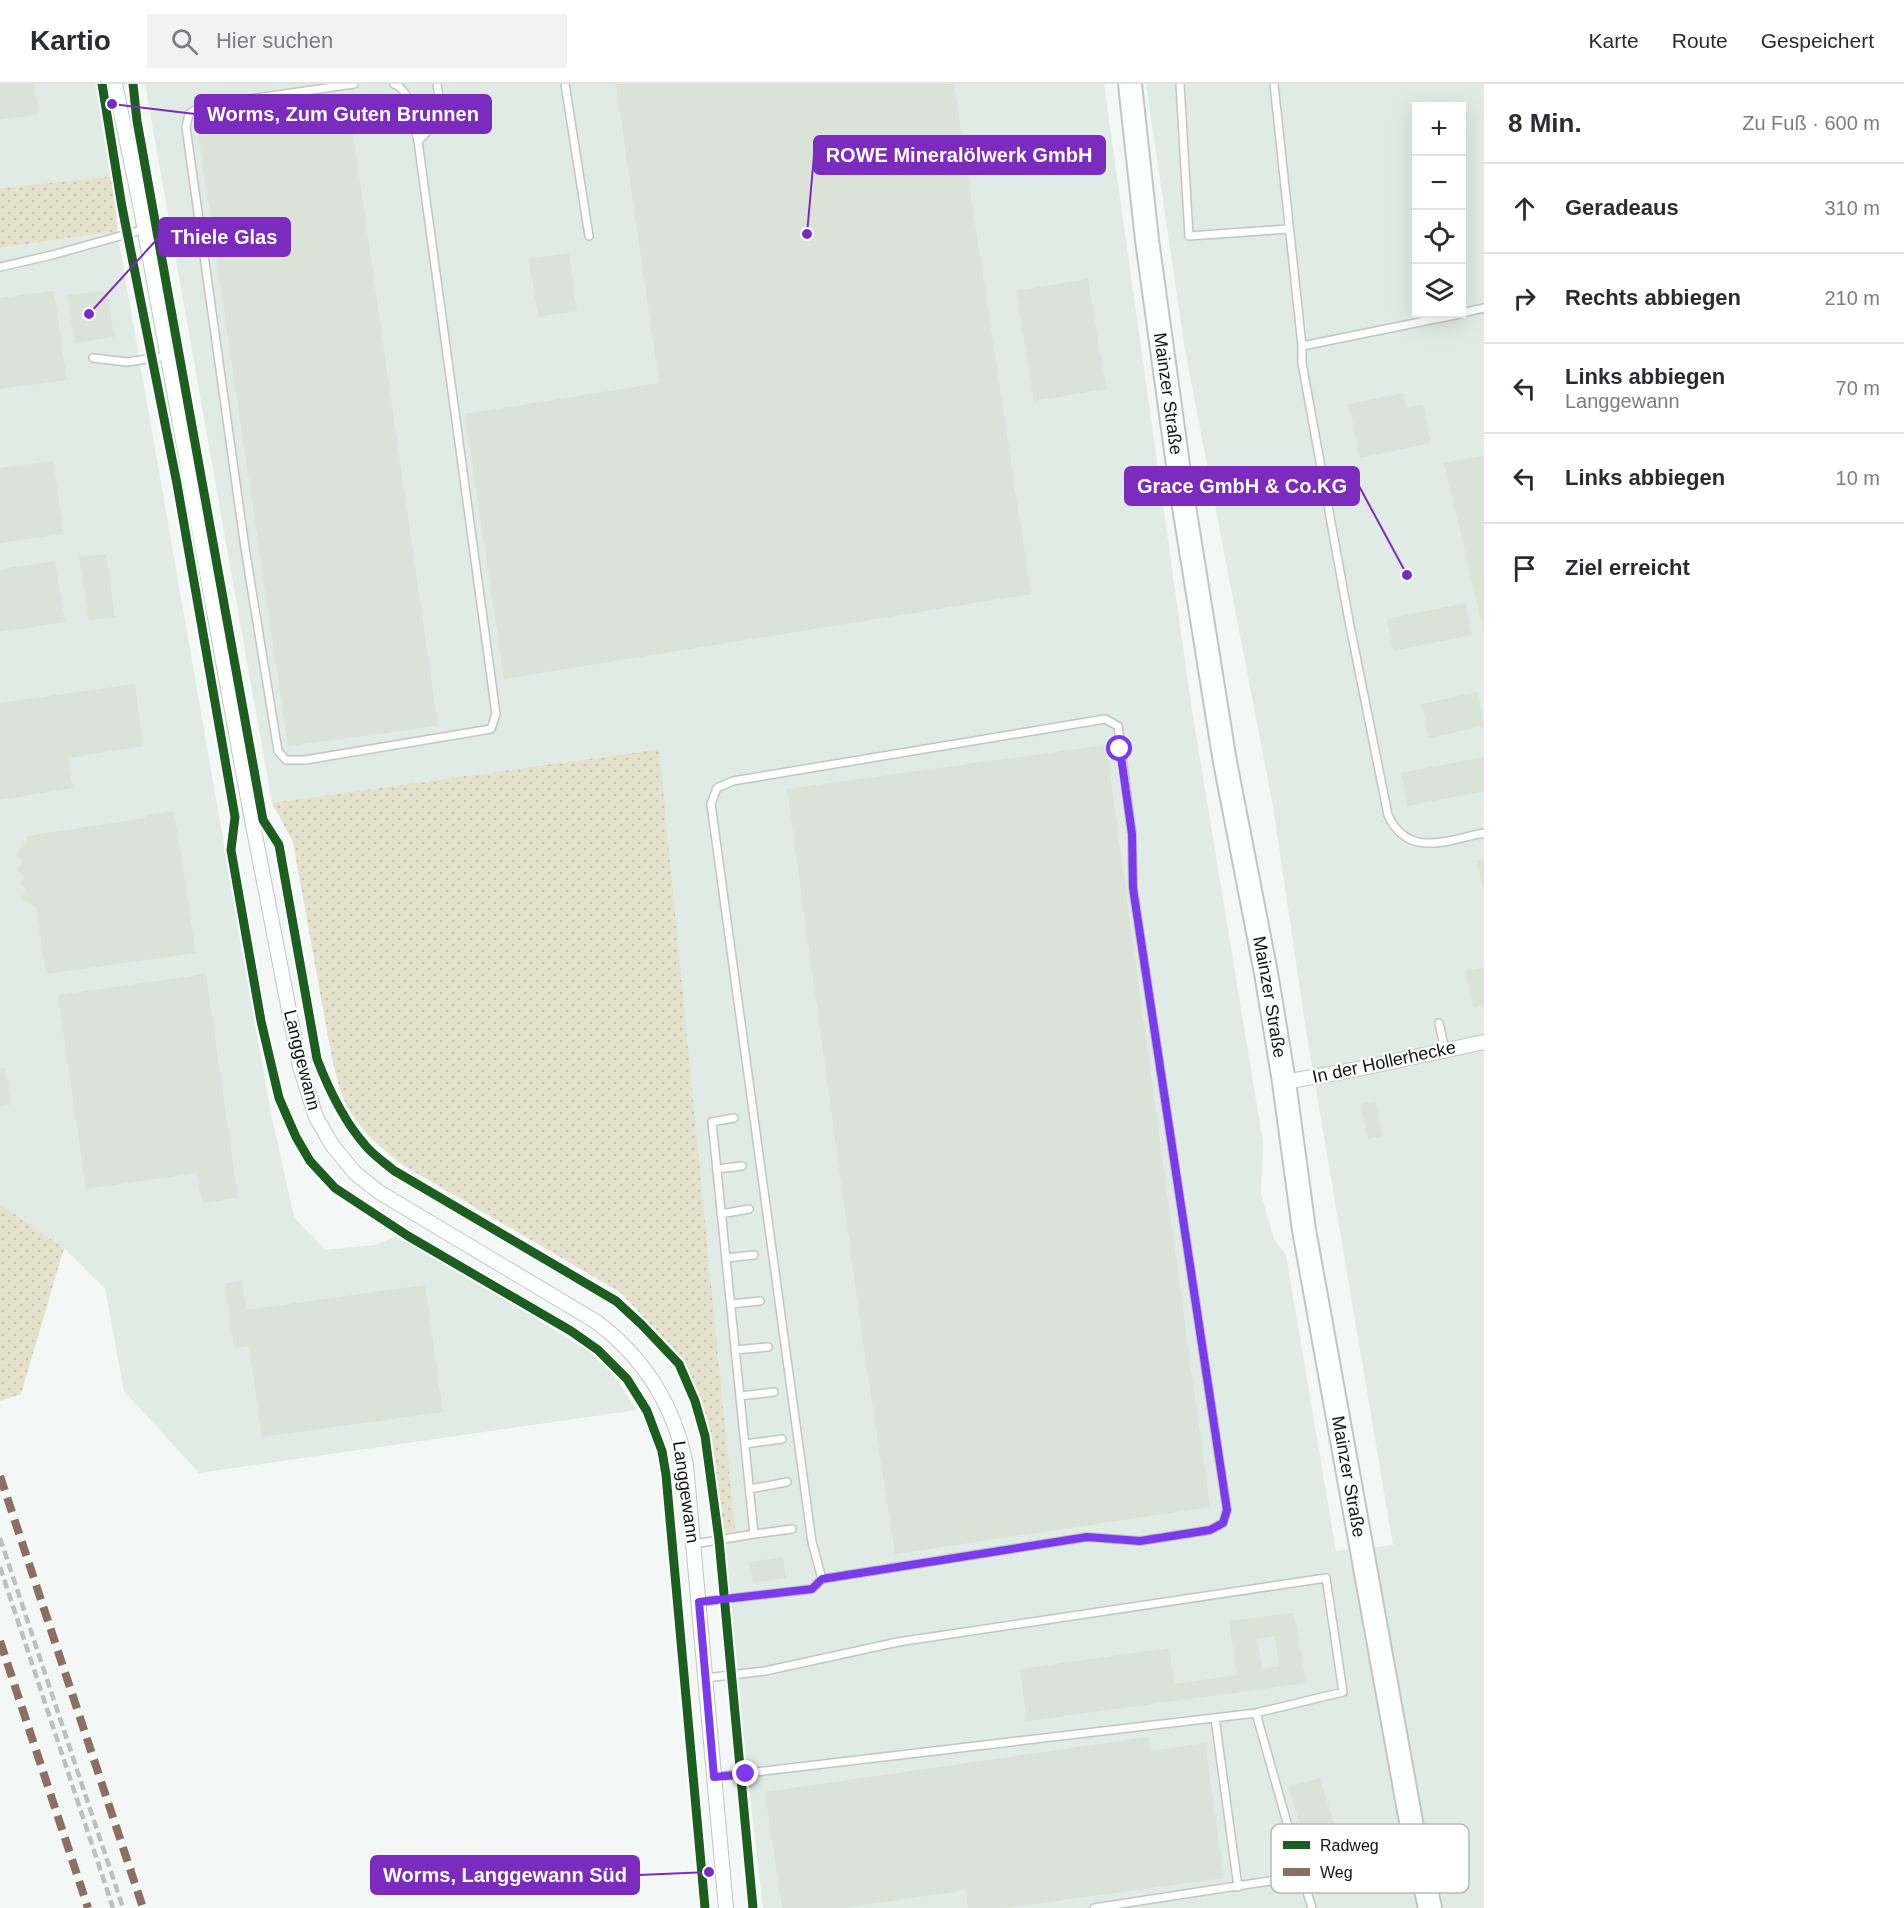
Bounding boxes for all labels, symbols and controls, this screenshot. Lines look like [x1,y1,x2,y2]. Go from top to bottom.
search box [147,14,567,68]
text: Kartio [30,25,111,56]
icon: search [168,25,201,58]
text: Hier suchen [216,28,333,53]
text: Karte [1589,29,1639,52]
text: Route [1672,29,1728,52]
text: Gespeichert [1761,29,1874,52]
callout: Worms, Zum Guten Brunnen [195,95,491,133]
map controls [1412,102,1466,318]
button: + [1412,102,1466,156]
text: Worms, Zum Guten Brunnen [207,103,479,125]
text: 8 Min. [1508,108,1582,138]
text: Zu Fuß · 600 m [1742,112,1880,134]
callout: ROWE Mineralölwerk GmbH [814,136,1105,174]
text: ROWE Mineralölwerk GmbH [826,144,1092,166]
button: − [1412,156,1466,210]
icon: ahead [1508,192,1541,225]
text: Geradeaus [1565,195,1679,220]
text: 310 m [1824,197,1880,219]
button: locate [1412,210,1466,264]
callout: Thiele Glas [159,218,290,256]
text: Thiele Glas [171,226,277,248]
button: layers [1412,264,1466,318]
icon: right [1508,282,1541,315]
text: Rechts abbiegen [1565,285,1741,310]
text: 210 m [1824,287,1880,309]
street label: Mainzer Straße [1150,331,1186,456]
text: Links abbiegen [1565,364,1725,389]
icon: left [1508,372,1541,405]
text: 70 m [1836,377,1880,399]
text: Langgewann [1565,390,1680,412]
icon: left [1508,462,1541,495]
text: Links abbiegen [1565,465,1725,490]
callout: Grace GmbH & Co.KG [1125,467,1359,505]
text: 10 m [1836,467,1880,489]
text: Grace GmbH & Co.KG [1137,475,1347,497]
icon: arrive [1508,552,1541,585]
text: Ziel erreicht [1565,555,1690,580]
route start [1106,735,1132,761]
street label: Mainzer Straße [1249,935,1290,1059]
street label: Langgewann [280,1008,324,1112]
street label: In der Hollerhecke [1310,1037,1458,1087]
street label: Mainzer Straße [1328,1414,1369,1539]
street label: Langgewann [669,1440,703,1544]
route end [732,1760,758,1786]
legend [1271,1824,1469,1893]
text: Radweg [1320,1837,1379,1854]
callout: Worms, Langgewann Süd [371,1856,639,1894]
text: Worms, Langgewann Süd [383,1864,627,1886]
text: Weg [1320,1864,1353,1881]

